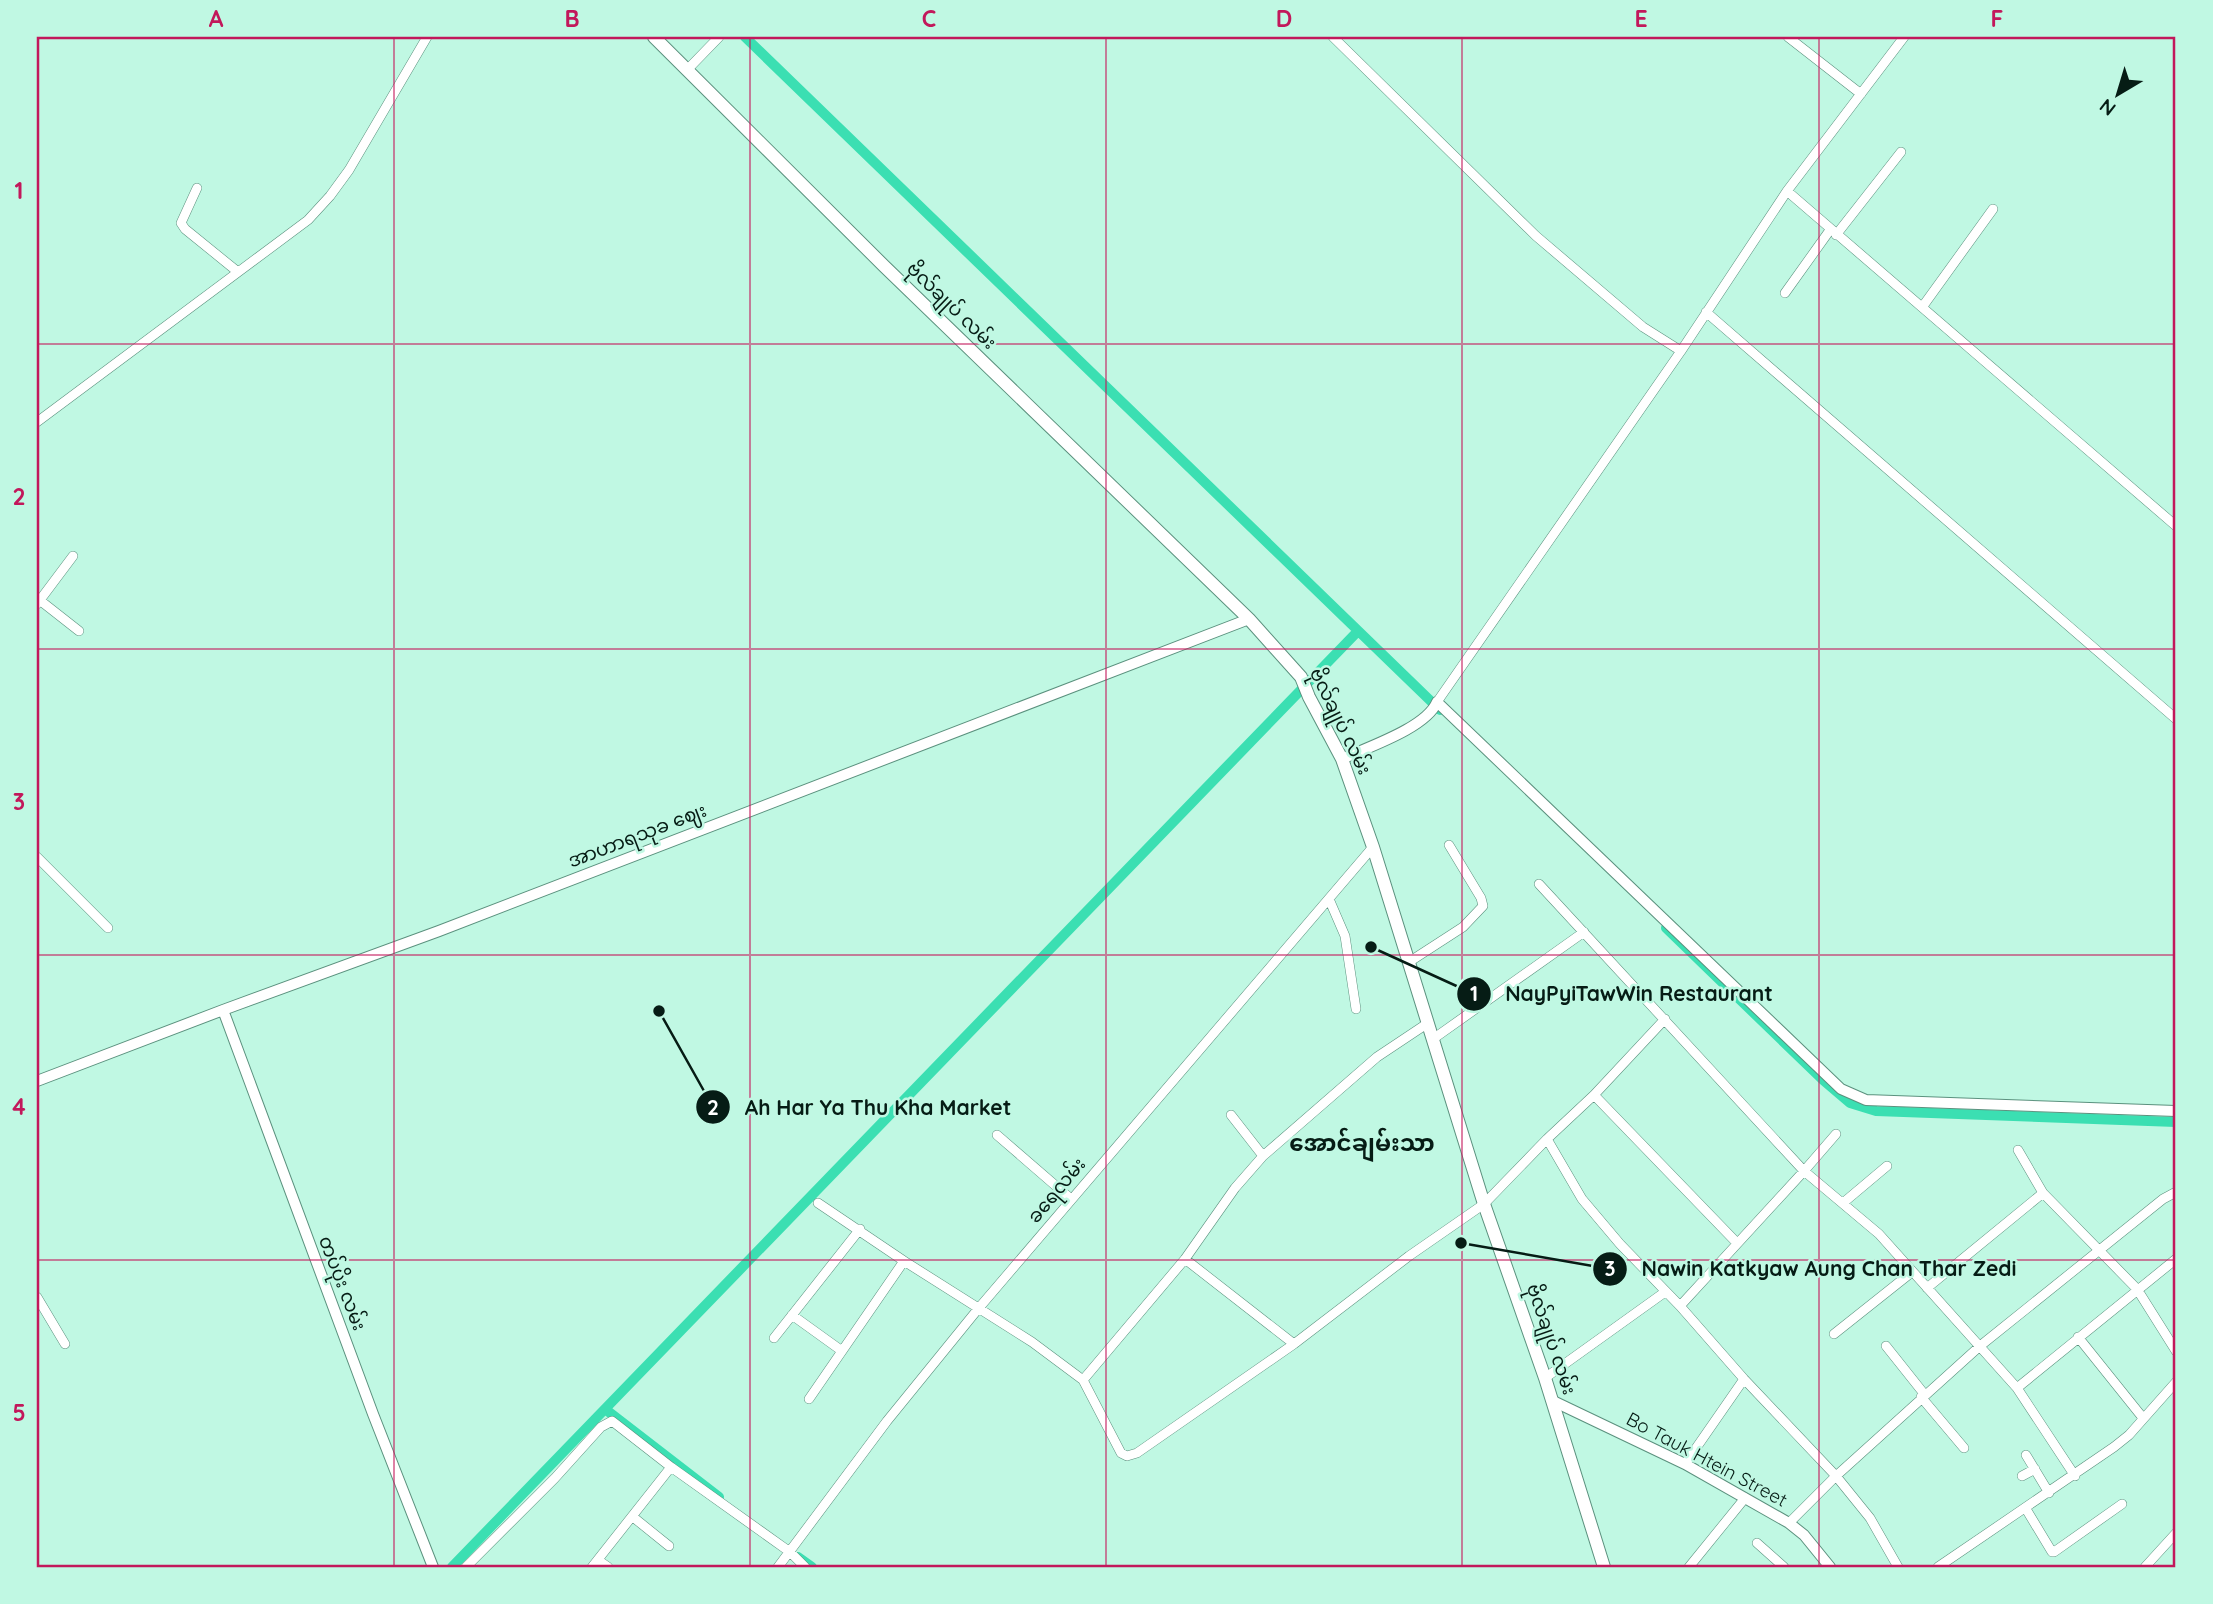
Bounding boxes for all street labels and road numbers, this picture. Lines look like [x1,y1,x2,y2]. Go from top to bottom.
street label: ဗိုလ်ချုပ် လမ်း [899,255,1003,357]
street label: ဗိုလ်ချုပ် လမ်း [1300,663,1379,780]
street label: အာဟာရသုခ ဈေး [564,798,711,877]
street label: ခရေလမ်း [1020,1151,1093,1230]
street label: တပ်ပိုး လမ်း [309,1231,374,1336]
street label: ဗိုလ်ချုပ် လမ်း [1517,1280,1584,1399]
street label: Bo Tauk Htein Street [1622,1406,1792,1512]

